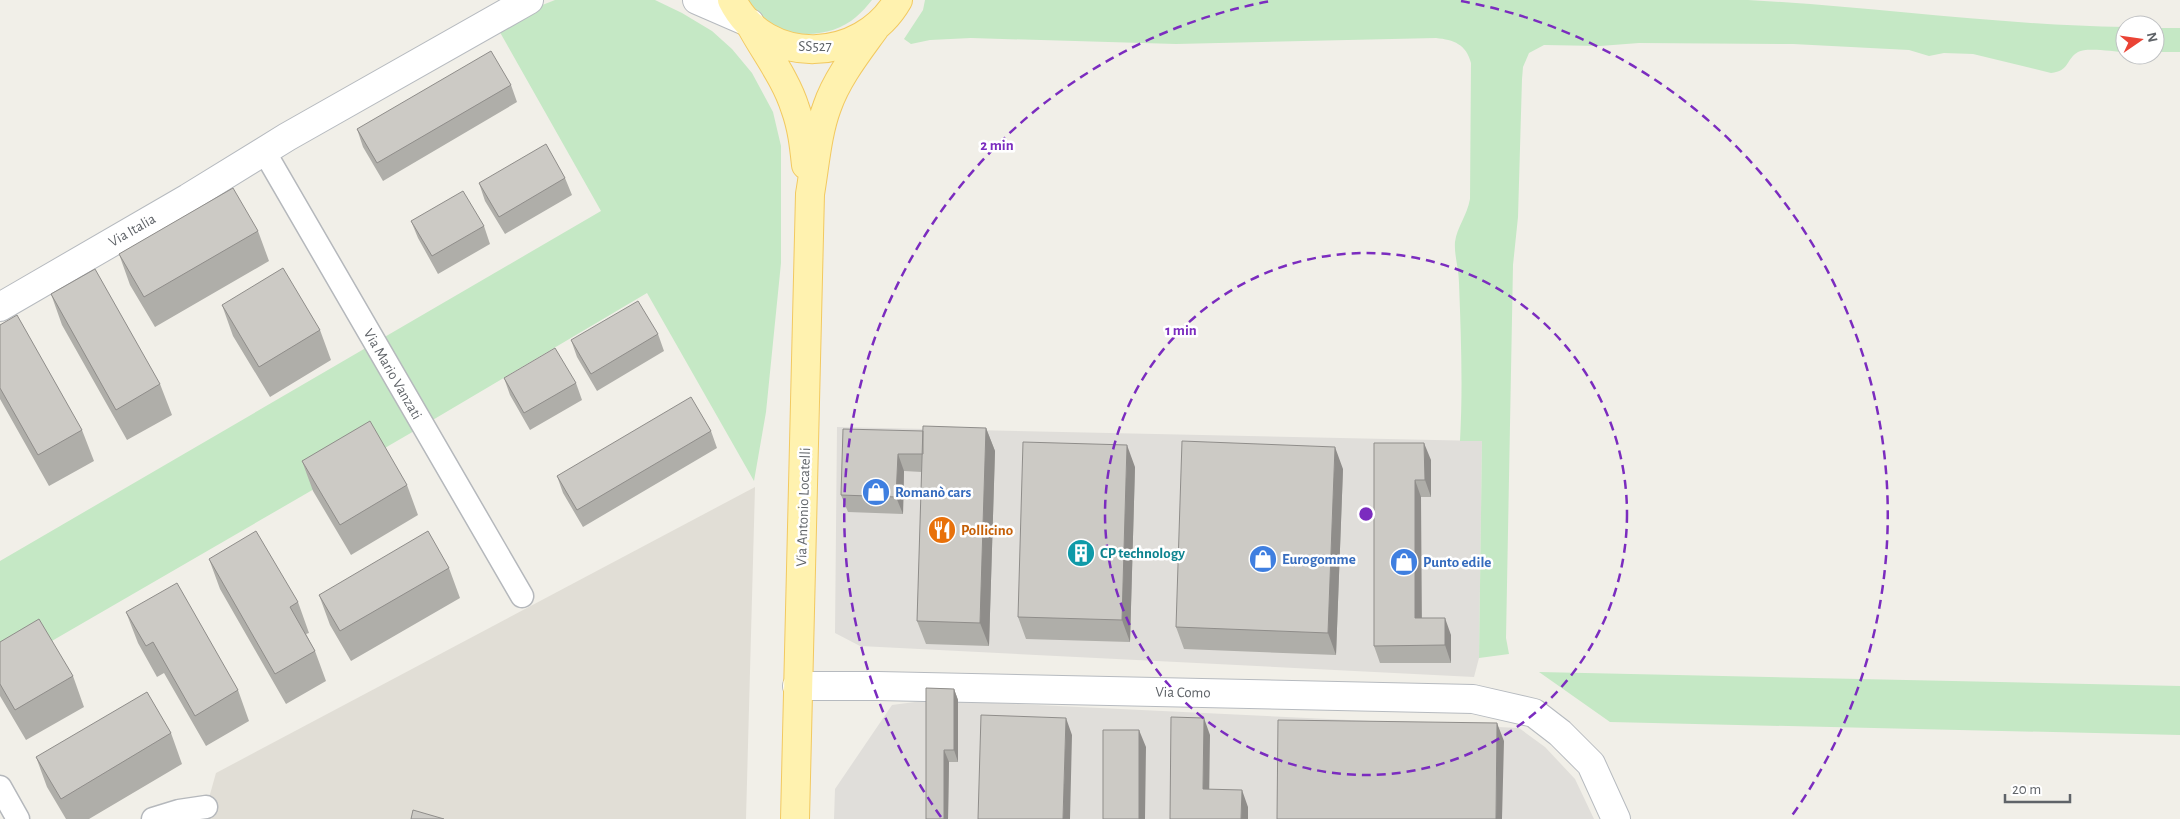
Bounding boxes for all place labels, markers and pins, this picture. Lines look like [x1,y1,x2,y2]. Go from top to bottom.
shop icon: Romanò cars [861,477,891,507]
place label: Romanò cars [895,485,971,500]
centre of rings [1357,505,1375,523]
restaurant icon: Pollicino [927,515,957,545]
place label: Pollicino [961,523,1013,538]
building icon: CP technology [1066,538,1096,568]
shop icon: Eurogomme [1248,544,1278,574]
place label: CP technology [1100,546,1185,561]
shop icon: Punto edile [1389,547,1419,577]
place label: Eurogomme [1282,552,1356,567]
place label: Punto edile [1423,555,1491,570]

